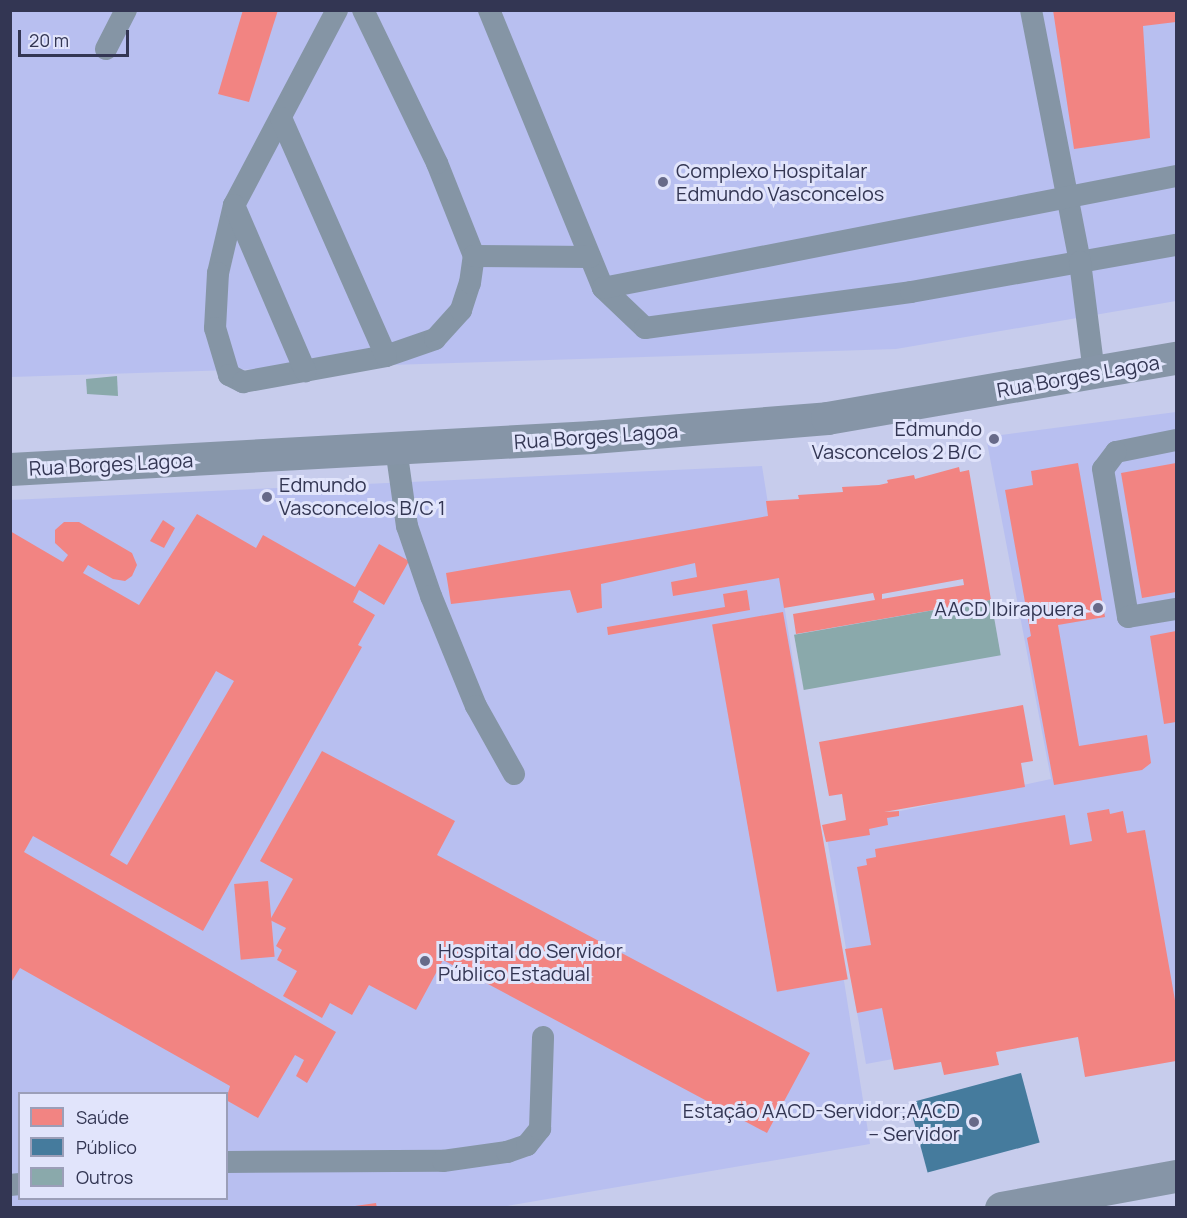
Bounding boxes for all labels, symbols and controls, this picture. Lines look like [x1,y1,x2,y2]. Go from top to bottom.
scale bar [21,18,132,56]
text: 20 m [29,28,69,52]
place label: Complexo Hospitalar Edmundo Vasconcelos [676,158,884,205]
marker: Complexo Hospitalar Edmundo Vasconcelos [654,173,672,191]
street label: Rua Borges Lagoa [995,350,1161,402]
place label: Edmundo Vasconcelos 2 B/C [812,416,982,463]
street label: Rua Borges Lagoa [513,418,679,454]
marker: Edmundo Vasconcelos 2 B/C [987,432,1001,446]
street label: Rua Borges Lagoa [28,448,194,480]
place label: Edmundo Vasconcelos B/C 1 [279,473,446,520]
marker: Edmundo Vasconcelos B/C 1 [260,490,274,504]
place label: AACD Ibirapuera [934,596,1084,620]
marker: AACD Ibirapuera [1089,599,1107,617]
place label: Hospital do Servidor Público Estadual [438,938,623,985]
marker: Hospital do Servidor Público Estadual [416,952,434,970]
legend [18,1092,228,1200]
place label: Estação AACD-Servidor;AACD – Servidor [683,1098,960,1145]
text: Saúde [76,1105,129,1129]
marker: Estação AACD-Servidor;AACD – Servidor [965,1113,983,1131]
text: Público [76,1135,137,1159]
text: Outros [76,1165,133,1189]

